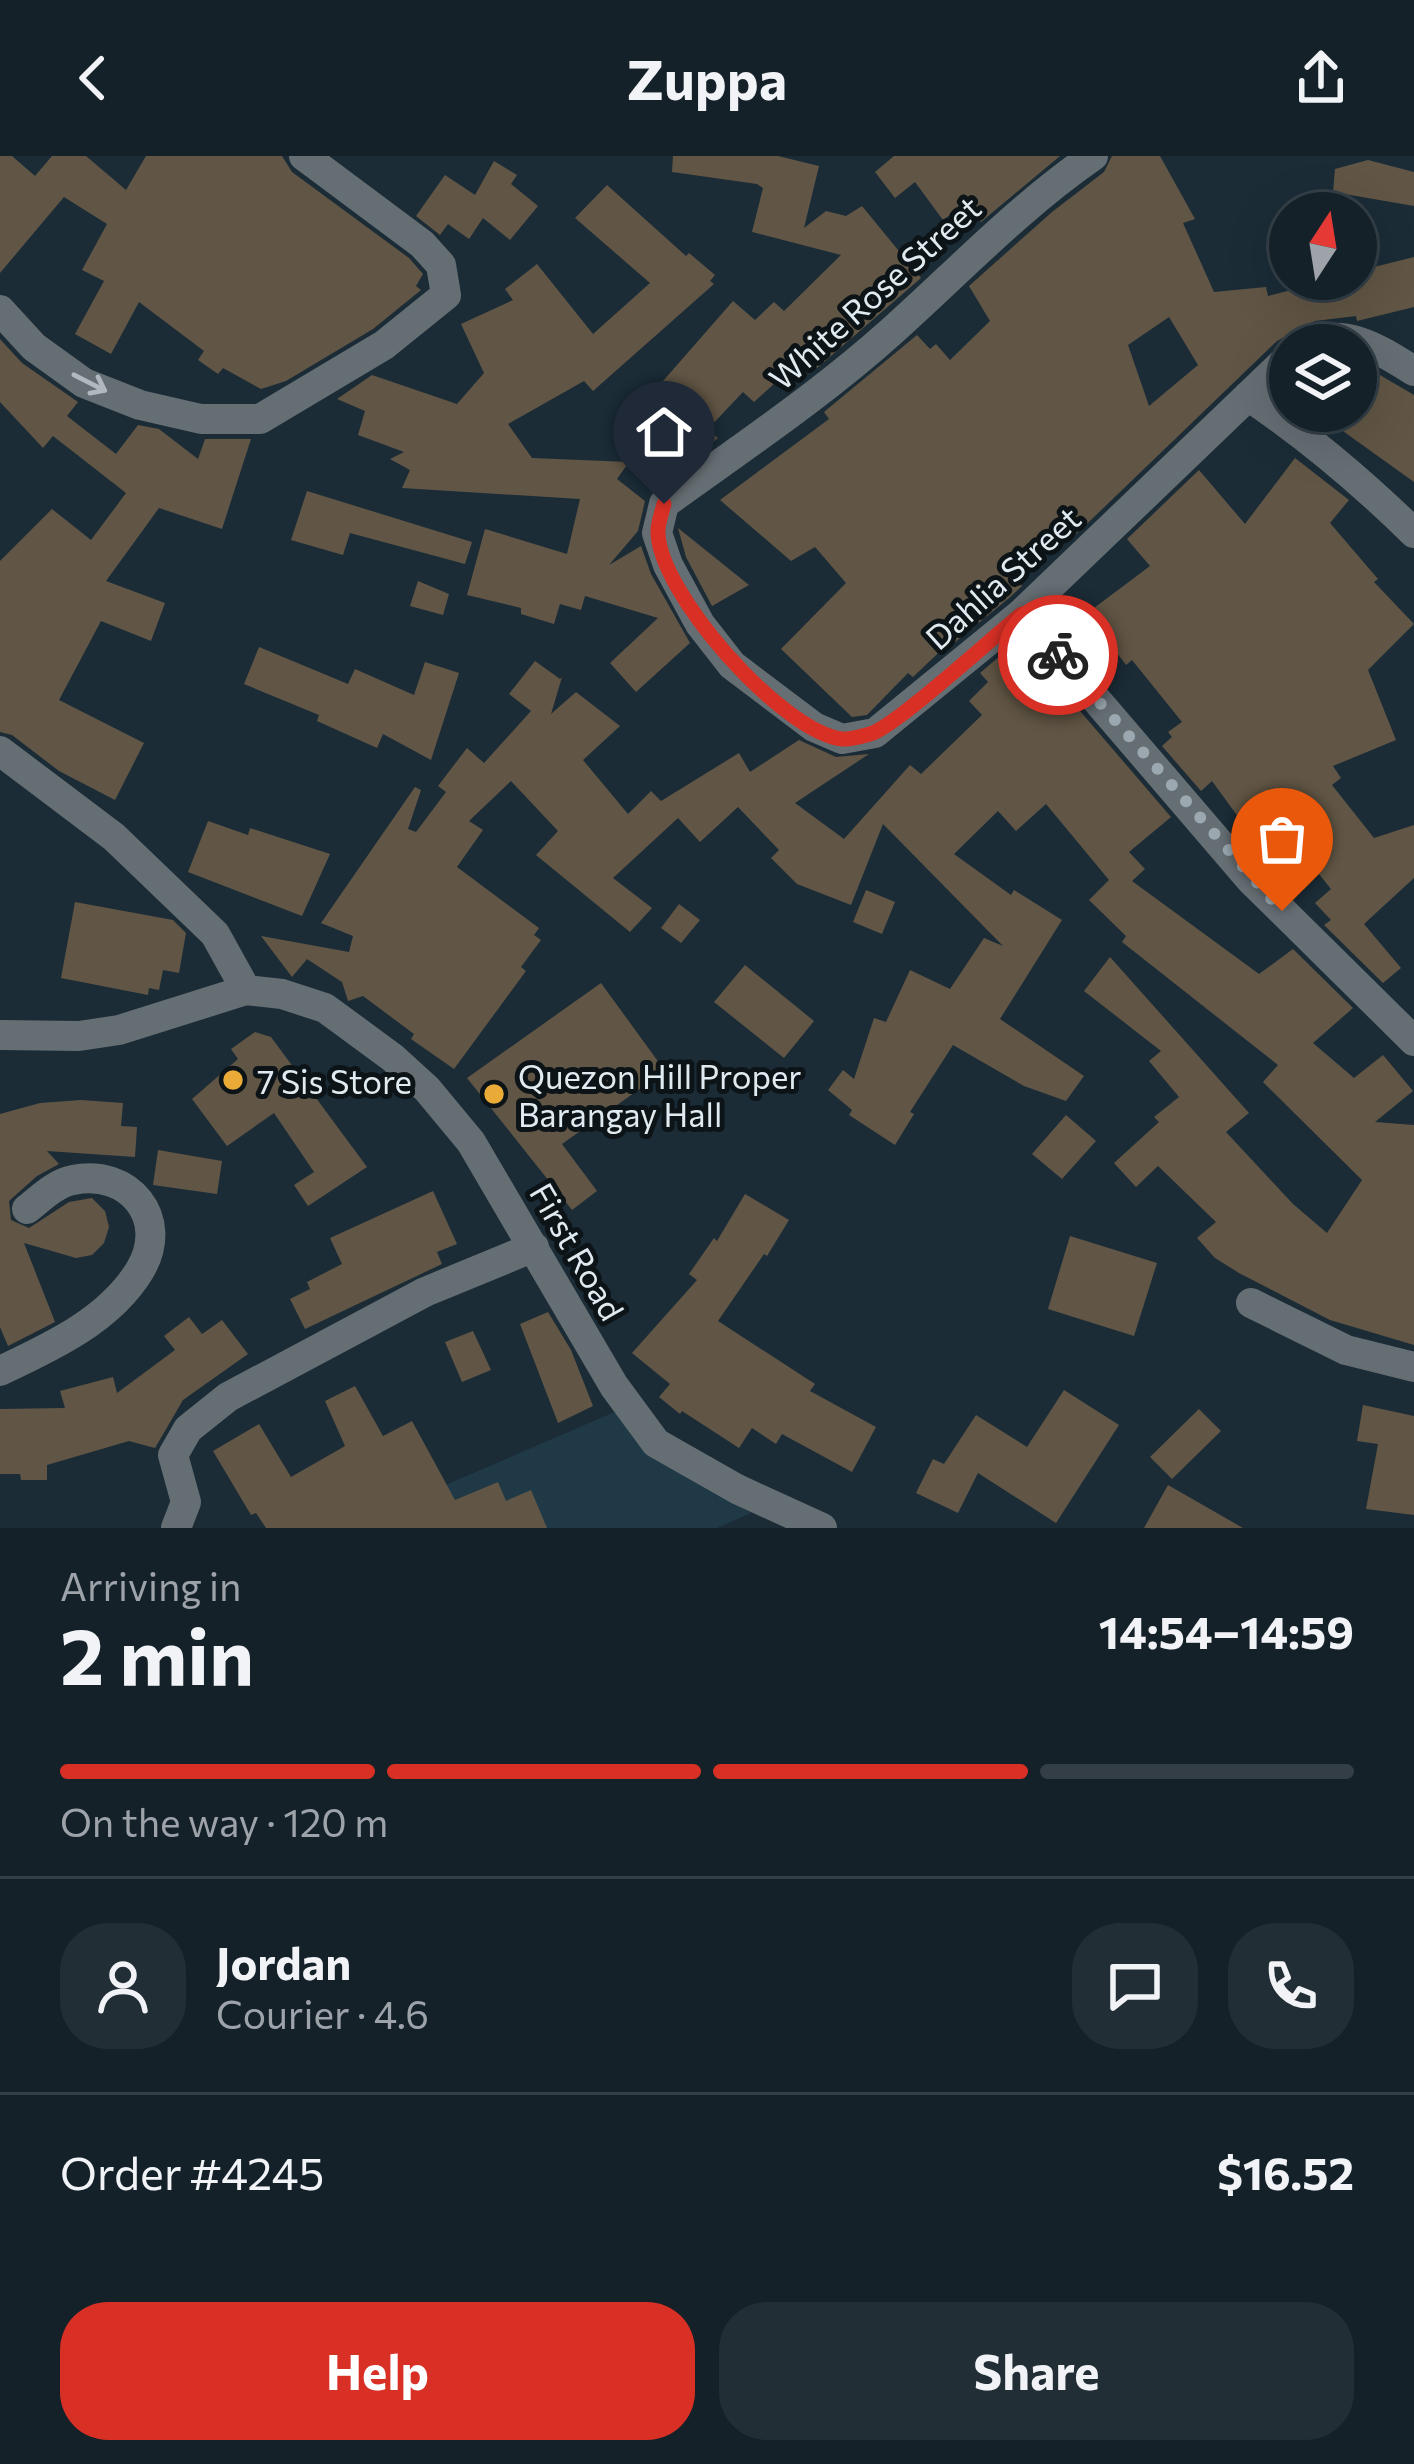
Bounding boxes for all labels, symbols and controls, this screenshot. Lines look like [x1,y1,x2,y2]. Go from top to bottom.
icon: back [60,45,126,111]
text: Zuppa [627,45,787,111]
icon: share [1288,45,1354,111]
street label: White Rose Street [760,186,988,398]
north arrow [1269,192,1377,300]
map controls [1269,192,1377,432]
button: layers [1269,324,1377,432]
one-way arrow [71,373,107,396]
pin [613,381,715,504]
icon: home [631,399,697,465]
street label: Dahlia Street [916,497,1088,657]
courier [998,595,1118,715]
icon: bike [1025,622,1091,688]
pin [1231,788,1333,911]
icon: bag [1249,806,1315,872]
place label: Quezon Hill Proper Barangay Hall [518,1055,802,1134]
place label: 7 Sis Store [257,1060,412,1101]
marker: 7 Sis Store [220,1067,246,1093]
marker: Quezon Hill Proper Barangay Hall [481,1081,507,1107]
street label: First Road [522,1175,634,1327]
text: Arriving in [60,1561,241,1609]
text: 14:54–14:59 [1099,1603,1354,1658]
text: 2 min [60,1606,254,1701]
text: On the way · 120 m [60,1797,388,1845]
button: person [60,1923,186,2049]
button: chat [1072,1923,1198,2049]
button: phone [1228,1923,1354,2049]
text: Jordan [216,1934,351,1989]
text: Courier · 4.6 [216,1989,429,2037]
text: Order #4245 [60,2144,324,2199]
text: $16.52 [1217,2144,1354,2199]
button: Help [60,2302,695,2440]
button: Share [719,2302,1354,2440]

